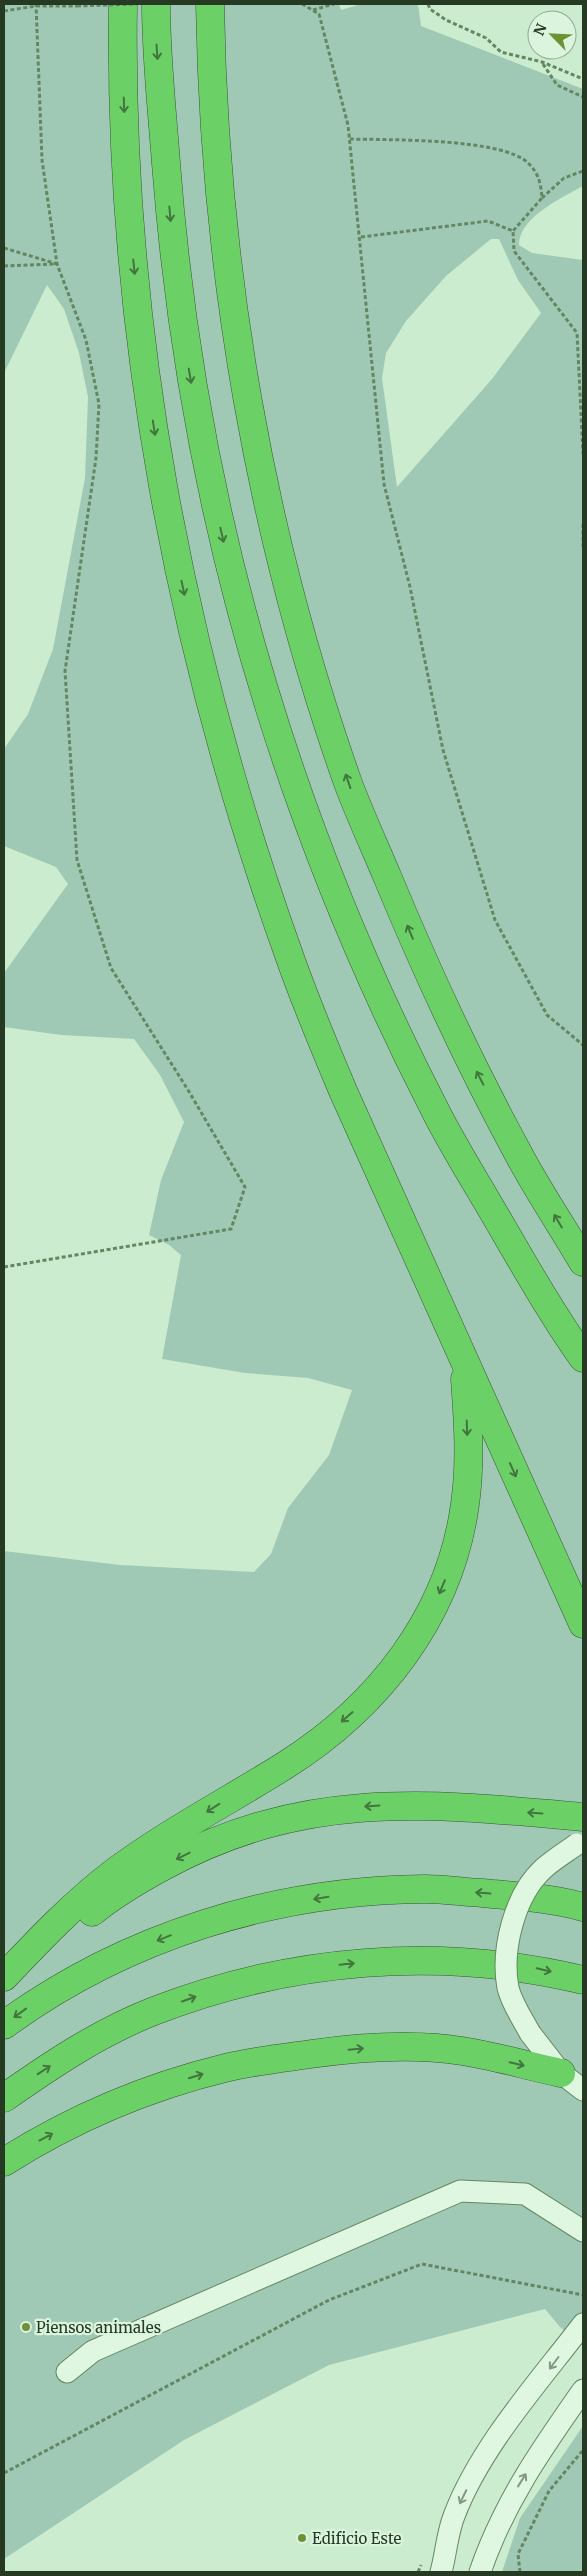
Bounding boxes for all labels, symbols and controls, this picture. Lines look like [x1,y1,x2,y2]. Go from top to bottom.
north arrow [527,10,577,60]
text: N [530,21,551,38]
one-way arrow [153,44,162,60]
one-way arrow [119,96,129,113]
one-way arrow [165,206,175,222]
one-way arrow [129,259,139,275]
one-way arrow [186,367,196,383]
one-way arrow [150,420,160,436]
one-way arrow [218,526,227,542]
one-way arrow [179,580,189,596]
one-way arrow [343,774,352,790]
one-way arrow [405,925,414,940]
one-way arrow [475,1071,484,1086]
one-way arrow [553,1214,563,1228]
one-way arrow [463,1420,472,1436]
one-way arrow [509,1462,518,1477]
one-way arrow [436,1579,446,1594]
one-way arrow [341,1711,354,1723]
one-way arrow [365,1802,381,1811]
one-way arrow [206,1803,220,1813]
one-way arrow [527,1808,543,1818]
one-way arrow [176,1852,191,1861]
one-way arrow [475,1889,491,1898]
one-way arrow [313,1894,329,1904]
one-way arrow [157,1933,172,1943]
one-way arrow [339,1959,355,1969]
one-way arrow [536,1966,552,1975]
one-way arrow [181,1994,197,2003]
one-way arrow [14,2007,27,2018]
one-way arrow [347,2044,363,2054]
one-way arrow [508,2059,524,2069]
one-way arrow [36,2065,50,2075]
one-way arrow [188,2071,204,2081]
one-way arrow [38,2132,53,2142]
place label: Piensos animales [36,2318,161,2337]
marker: Piensos animales [20,2321,32,2333]
one-way arrow [548,2356,559,2369]
one-way arrow [518,2474,528,2488]
one-way arrow [458,2489,467,2504]
place label: Edificio Este [312,2529,402,2548]
marker: Edificio Este [296,2532,308,2544]

